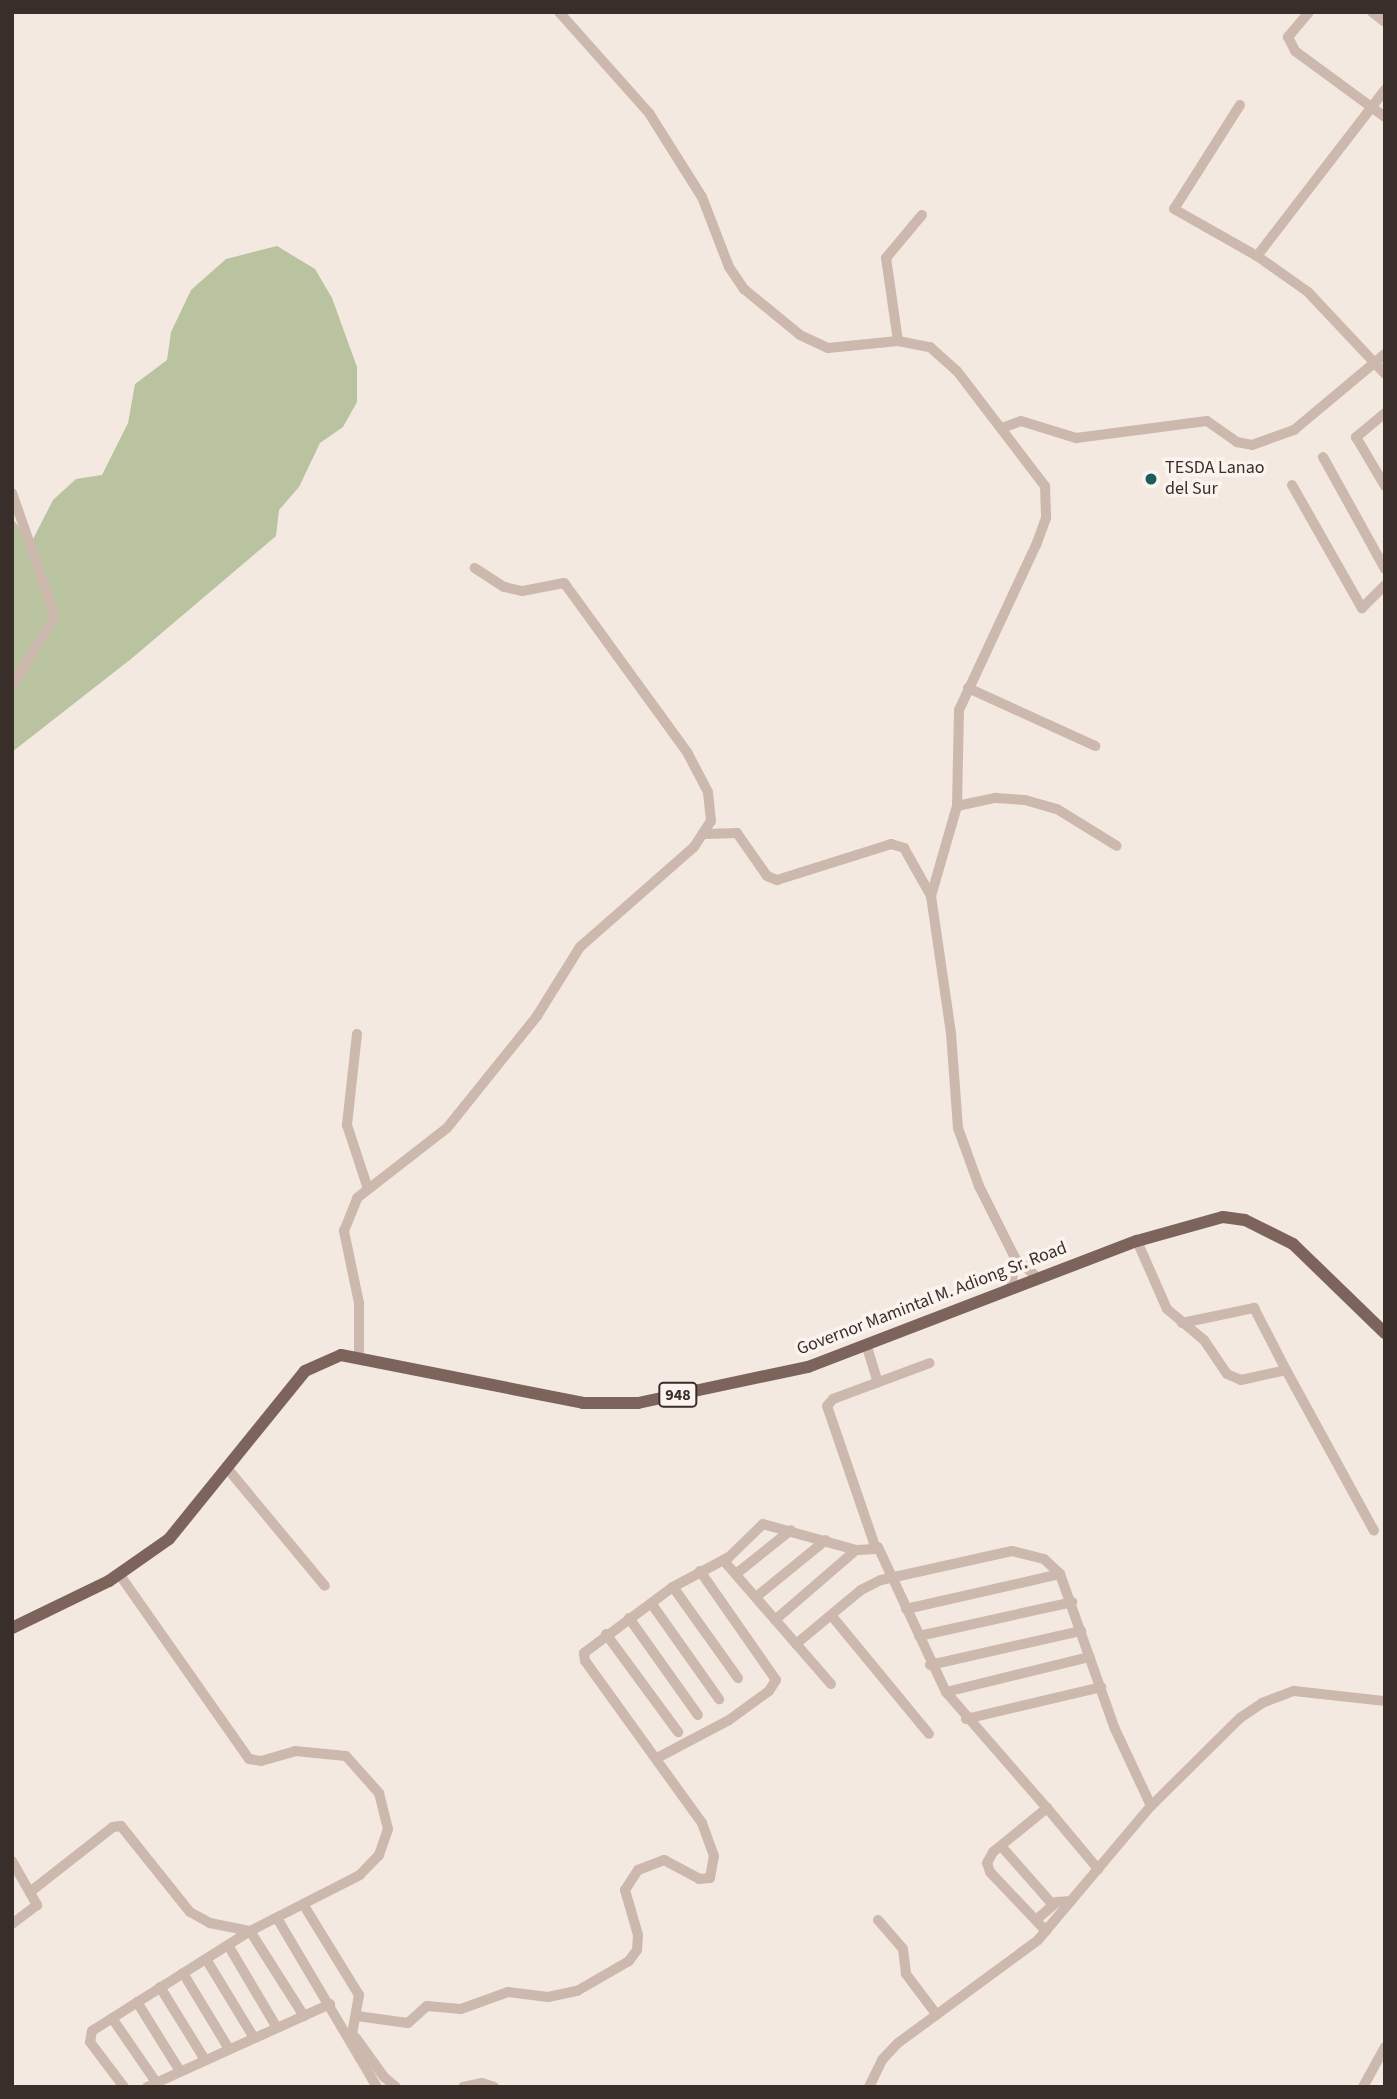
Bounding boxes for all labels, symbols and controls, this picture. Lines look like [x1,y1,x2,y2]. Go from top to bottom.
place label: TESDA Lanao del Sur [1165,458,1265,500]
marker: TESDA Lanao del Sur [1143,471,1159,487]
street label: Governor Mamintal M. Adiong Sr. Road [794,1237,1070,1361]
road number: 948 [657,1382,699,1408]

